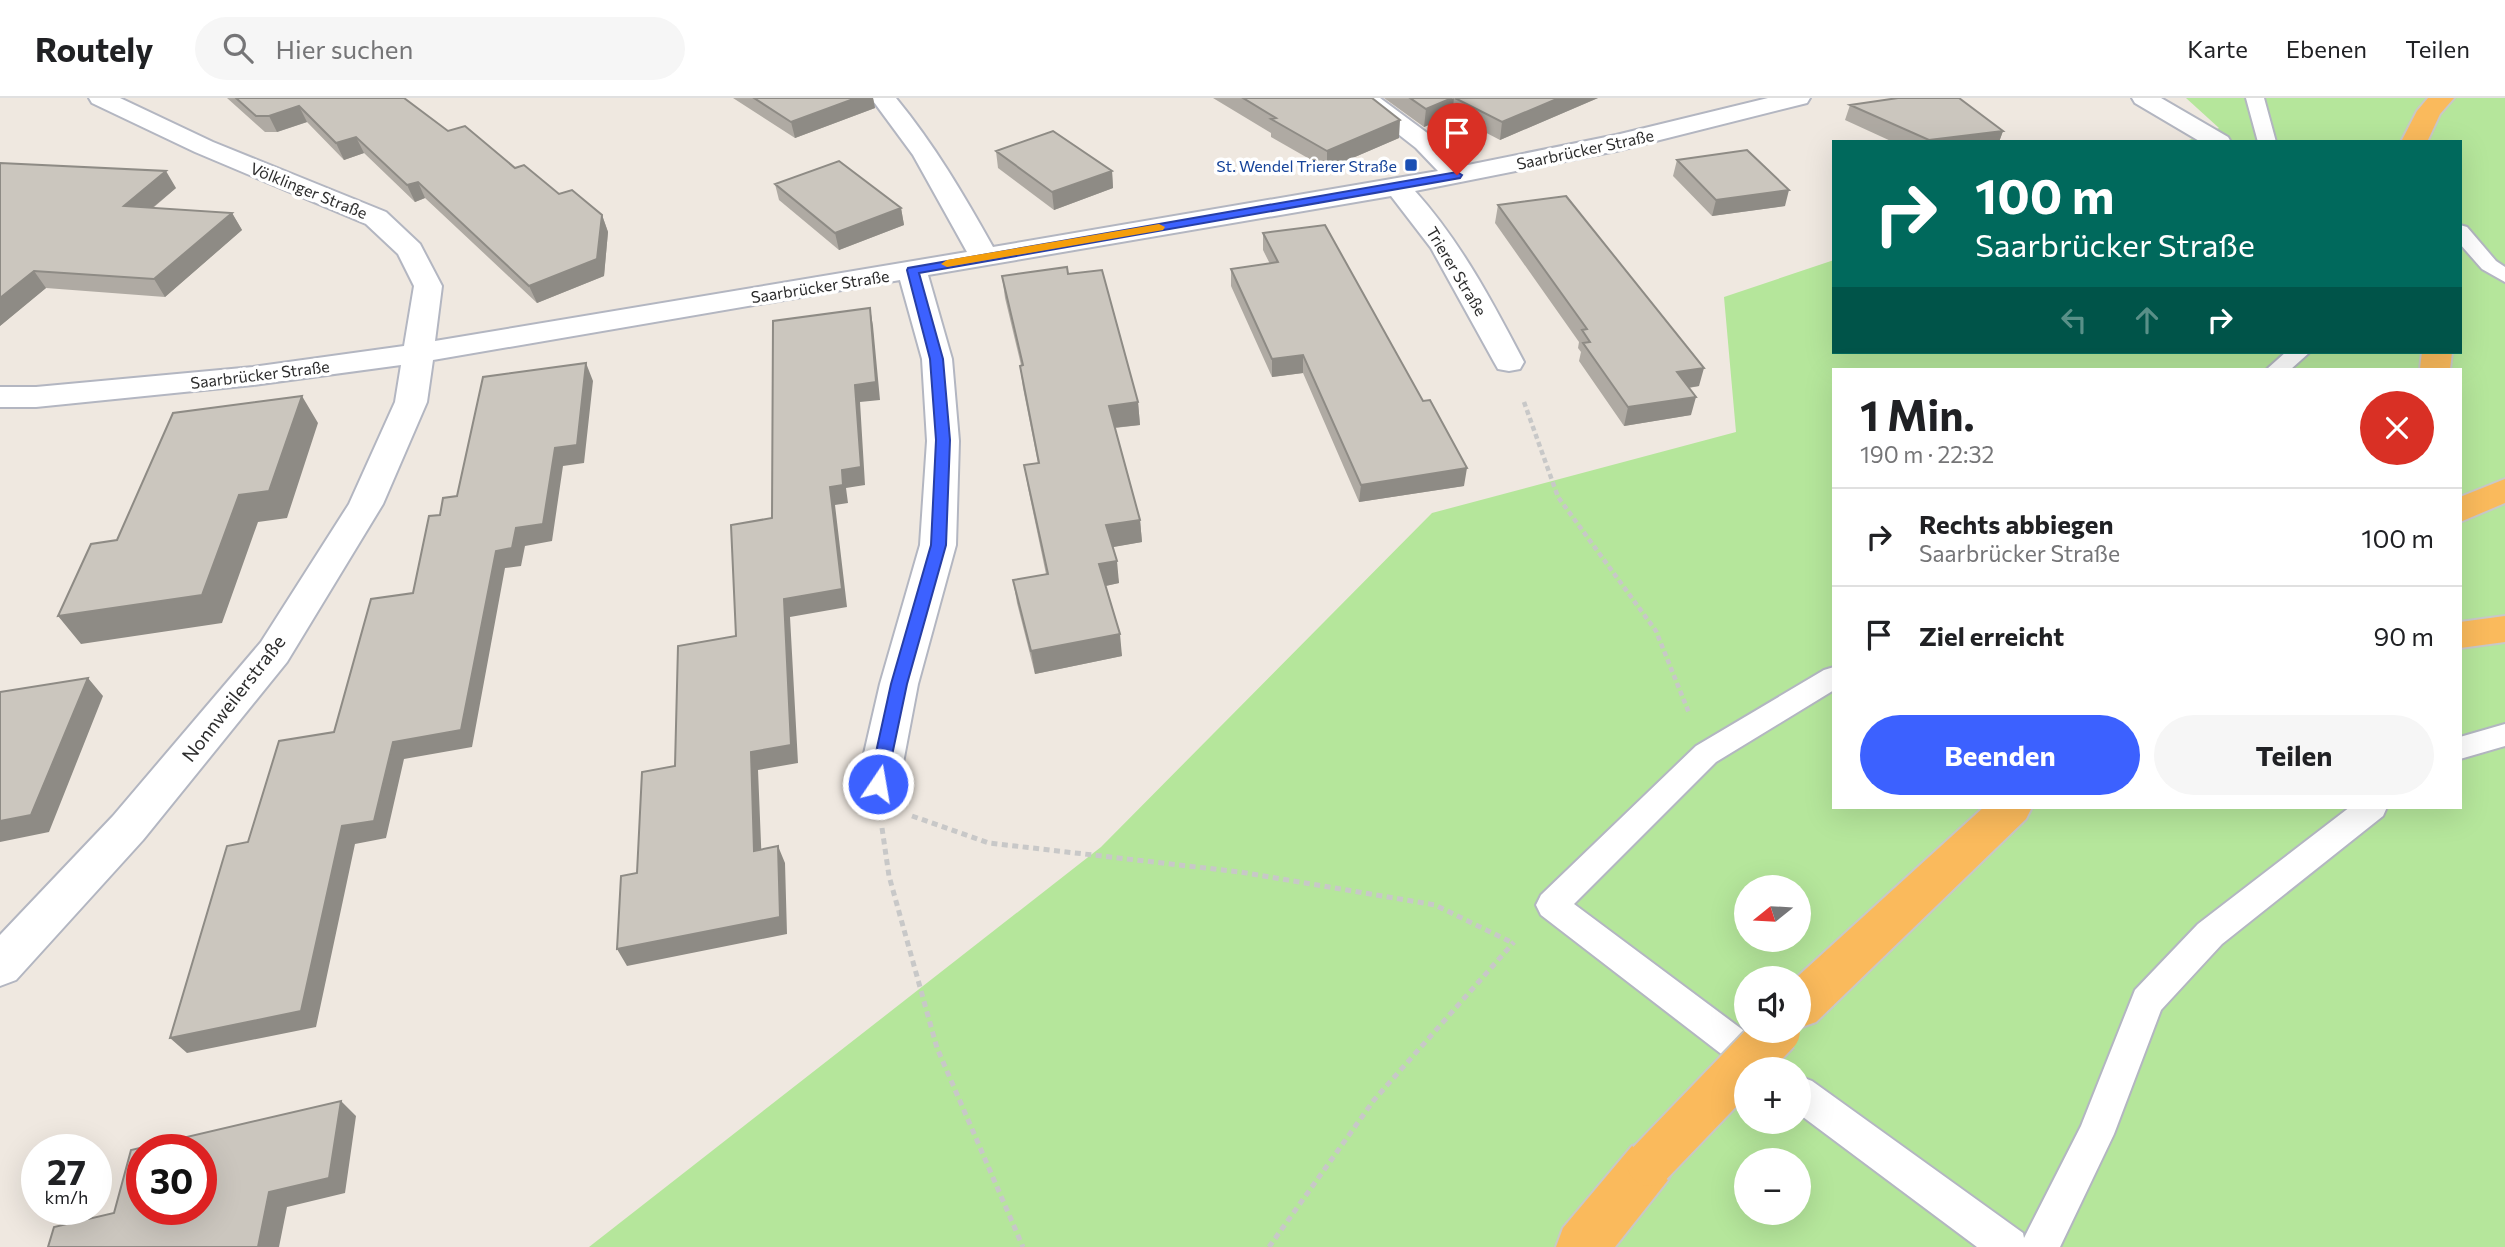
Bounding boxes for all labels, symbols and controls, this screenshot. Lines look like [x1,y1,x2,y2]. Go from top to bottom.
search box [195,17,685,80]
text: Routely [35,28,153,69]
icon: search [219,29,257,67]
text: Hier suchen [275,33,413,64]
text: Karte [2187,34,2248,63]
text: Ebenen [2286,34,2367,63]
text: Teilen [2405,34,2470,63]
pin [1427,103,1487,175]
icon: arrive [1438,114,1476,152]
street label: Saarbrücker Straße [1515,125,1655,173]
place label: St. Wendel Trierer Straße [1216,156,1397,175]
marker: St. Wendel Trierer Straße [1403,157,1419,173]
street label: Völklinger Straße [248,158,370,222]
text: 100 m [1975,164,2114,224]
icon: right [1860,168,1951,259]
street label: Trierer Straße [1423,223,1491,319]
text: Saarbrücker Straße [1975,224,2255,264]
street label: Saarbrücker Straße [749,266,891,306]
icon: left [2055,301,2093,339]
icon: ahead [2128,301,2166,339]
icon: right [2201,301,2239,339]
street label: Saarbrücker Straße [189,356,331,392]
text: 1 Min. [1860,388,1975,440]
button: close [2360,391,2434,465]
text: 190 m · 22:32 [1860,440,1994,468]
text: Rechts abbiegen [1919,508,2114,539]
icon: right [1860,518,1898,556]
text: 100 m [2361,522,2434,553]
text: Saarbrücker Straße [1919,539,2120,567]
icon: arrive [1860,616,1898,654]
text: Ziel erreicht [1919,620,2064,651]
text: 90 m [2374,620,2434,651]
street label: Nonnweilerstraße [176,630,290,766]
button: Beenden [1860,715,2140,795]
button: Teilen [2154,715,2434,795]
position arrow [841,747,915,821]
north arrow [1734,875,1811,952]
map controls [1734,875,1811,1225]
button: sound [1734,966,1811,1043]
button: + [1734,1057,1811,1134]
speed limit sign: 30 [126,1134,217,1225]
button: − [1734,1148,1811,1225]
text: 27 [47,1149,86,1192]
text: km/h [45,1186,88,1208]

